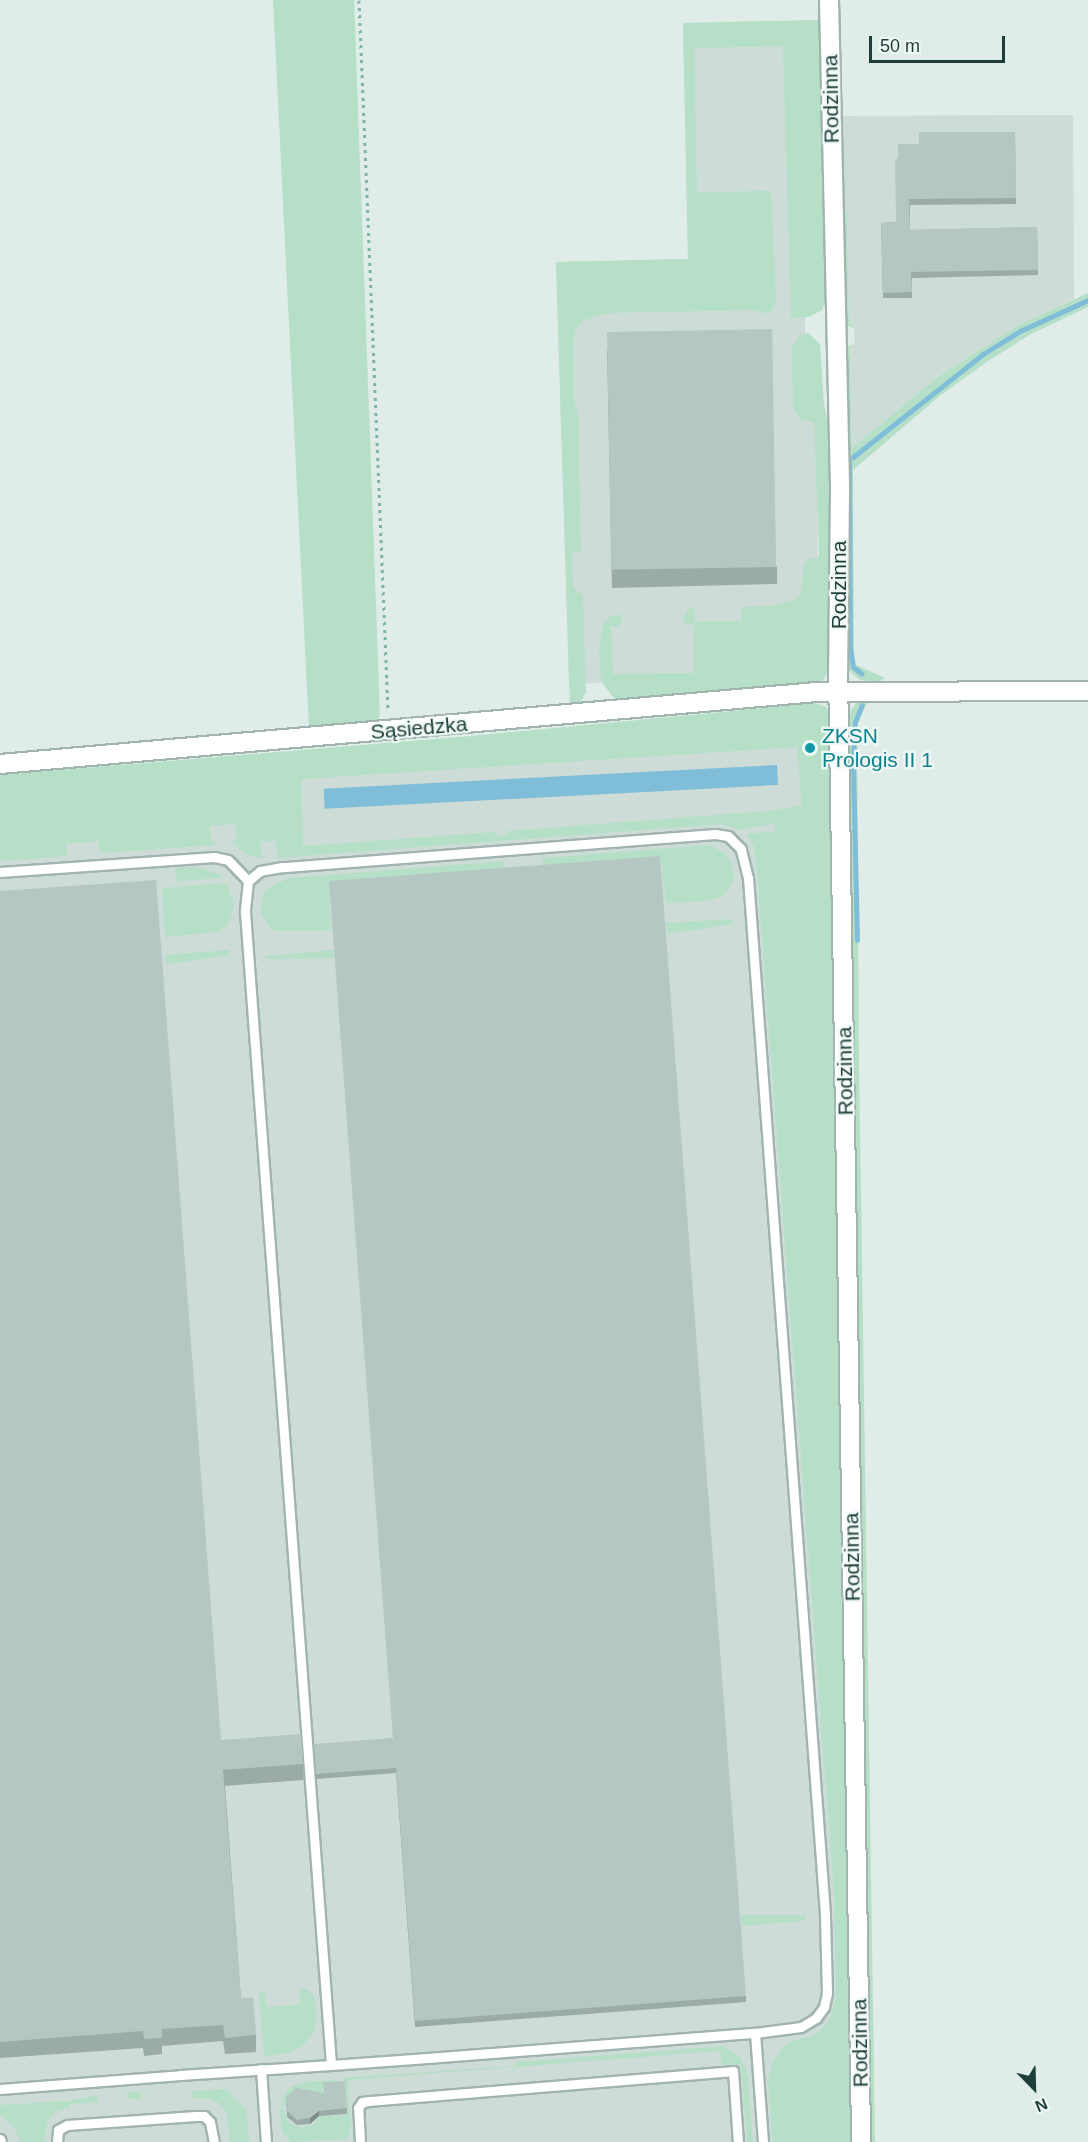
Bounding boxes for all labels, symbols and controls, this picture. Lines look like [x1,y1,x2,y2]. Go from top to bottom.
scale bar [872,24,1008,62]
text: 50 m [880,36,920,56]
street label: Rodzinna [818,54,844,144]
street label: Rodzinna [826,541,852,629]
street label: Sąsiedzka [370,711,468,745]
place label: ZKSN Prologis II 1 [822,723,933,773]
marker: ZKSN Prologis II 1 [803,741,817,755]
street label: Rodzinna [832,1026,858,1116]
street label: Rodzinna [839,1512,865,1602]
street label: Rodzinna [847,1998,873,2088]
north arrow [1004,2058,1064,2118]
text: N [1033,2095,1050,2115]

